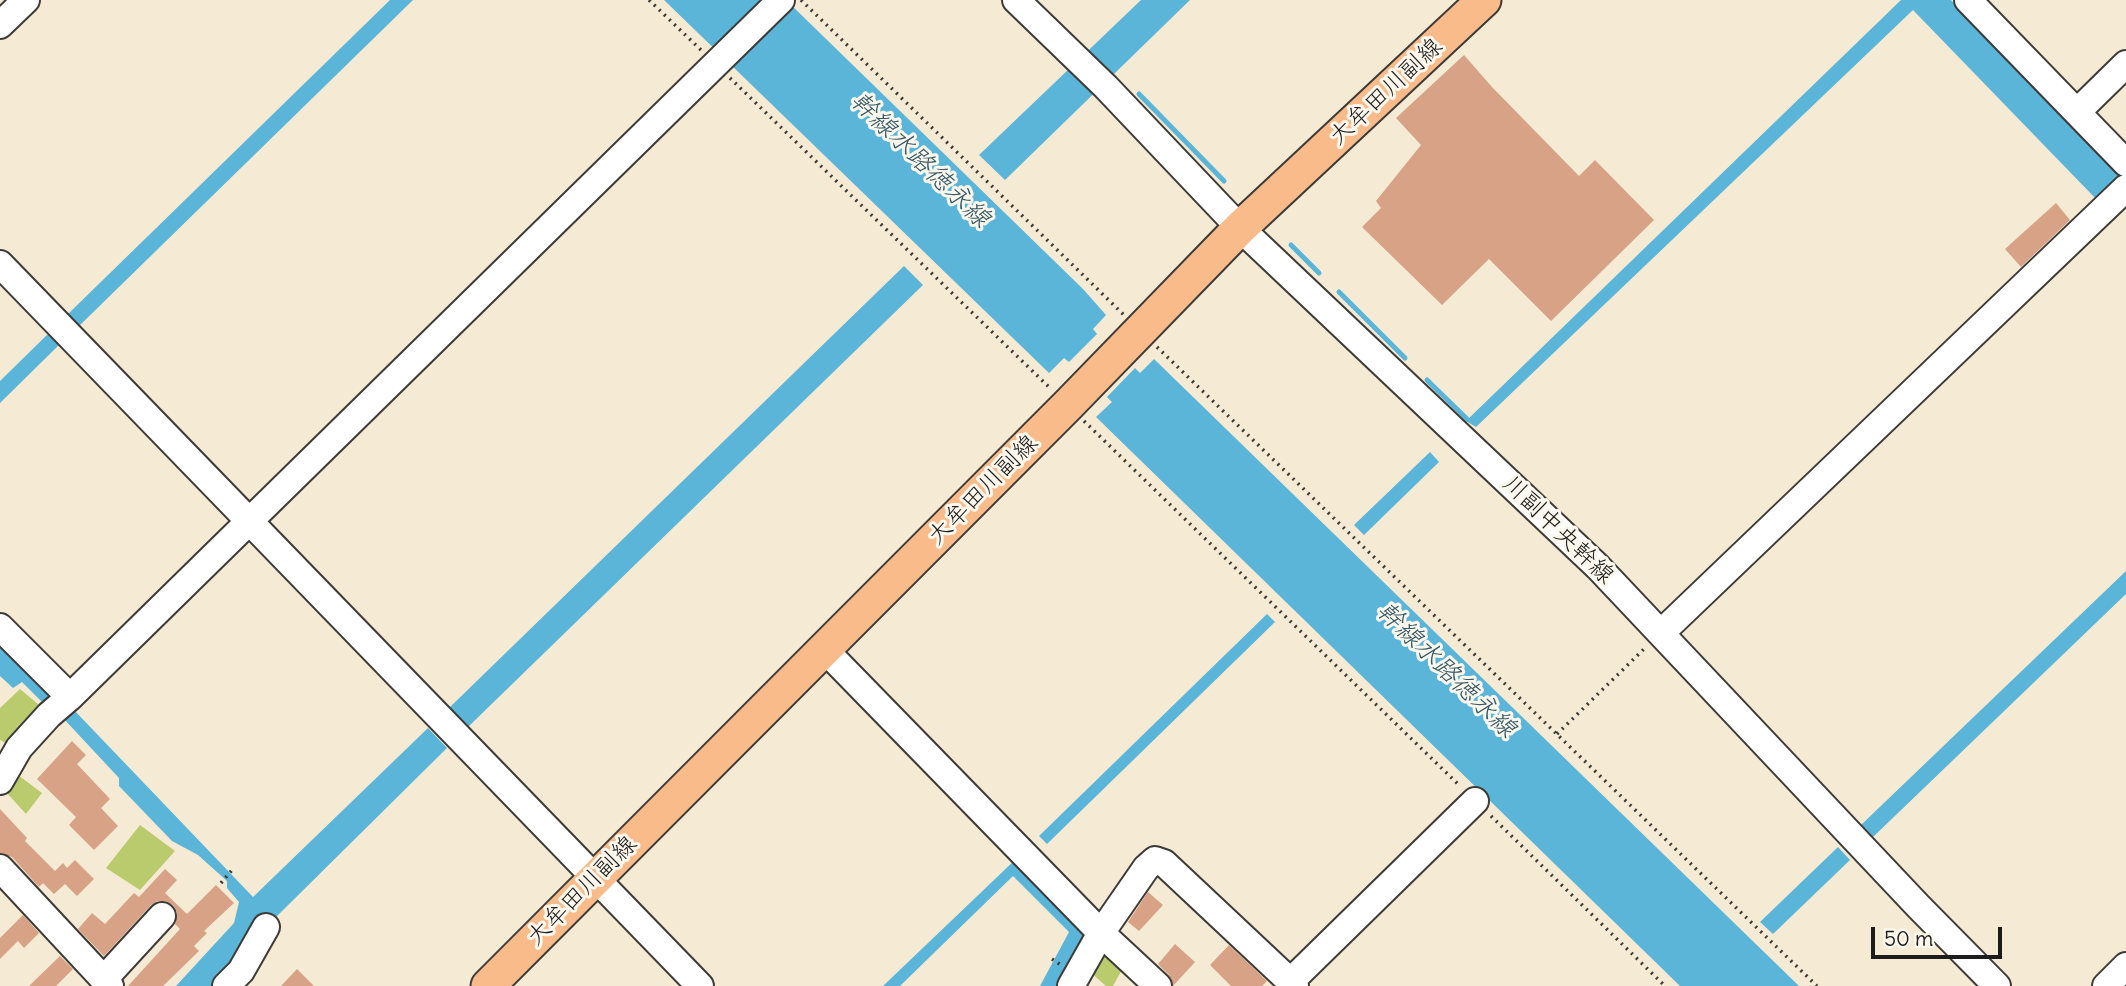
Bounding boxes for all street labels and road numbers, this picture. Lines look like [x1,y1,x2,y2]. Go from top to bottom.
street label: 大牟田川副線 [1324,32,1448,152]
street label: 大牟田川副線 [922,429,1044,551]
street label: 川副中央幹線 [1496,470,1620,590]
street label: 大牟田川副線 [521,830,643,952]

